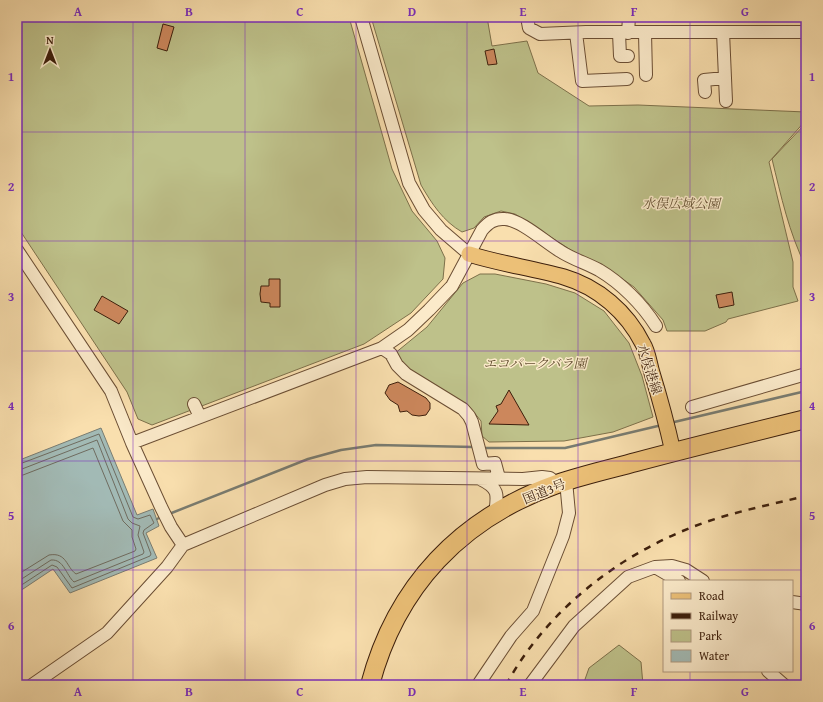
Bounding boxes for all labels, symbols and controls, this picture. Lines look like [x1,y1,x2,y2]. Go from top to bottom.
text: A [74,2,83,21]
text: B [185,2,193,21]
text: C [296,2,304,21]
text: D [408,2,416,21]
text: E [520,2,527,21]
text: F [631,2,638,21]
text: G [741,2,749,21]
north arrow [30,30,70,70]
text: N [46,32,54,48]
text: 1 [8,67,14,86]
text: 1 [809,67,815,86]
text: 2 [8,177,15,196]
text: 2 [809,177,816,196]
park label: 水俣広域公園 [642,194,722,213]
text: 3 [8,287,14,306]
text: 3 [809,287,815,306]
street label: 水俣港線 [632,341,667,397]
park label: エコパークバラ園 [483,354,589,373]
text: 4 [8,396,15,415]
text: 4 [809,396,816,415]
street label: 国道3号 [520,474,569,509]
text: 5 [8,506,15,525]
text: 5 [809,506,816,525]
legend [663,580,793,672]
text: Road [699,587,725,604]
text: Railway [699,607,738,624]
text: 6 [8,616,15,635]
text: 6 [809,616,816,635]
text: Park [699,627,723,644]
text: Water [699,647,729,664]
text: A [74,682,83,701]
text: B [185,682,193,701]
text: C [296,682,304,701]
text: D [408,682,416,701]
text: E [520,682,527,701]
text: F [631,682,638,701]
text: G [741,682,749,701]

